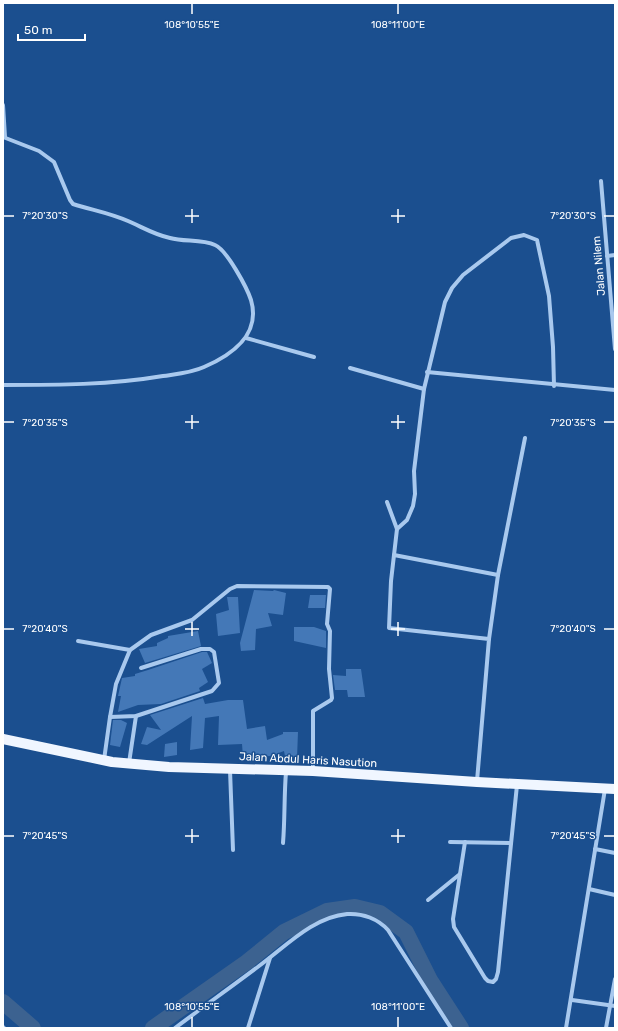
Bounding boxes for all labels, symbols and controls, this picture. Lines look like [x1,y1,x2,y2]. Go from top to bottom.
scale bar [18,16,85,42]
text: 108°10'55"E [164,19,220,31]
text: 108°11'00"E [371,19,425,31]
text: 50 m [24,23,52,37]
text: 7°20'30"S [22,210,68,222]
text: 7°20'30"S [550,210,596,222]
street label: Jalan Nilem [590,235,608,296]
text: 7°20'35"S [22,417,68,429]
text: 7°20'35"S [550,417,596,429]
text: 7°20'40"S [22,623,68,635]
text: 7°20'40"S [550,623,596,635]
street label: Jalan Abdul Haris Nasution [239,750,377,770]
text: 7°20'45"S [22,830,68,842]
text: 7°20'45"S [550,830,596,842]
text: 108°10'55"E [164,1001,220,1013]
text: 108°11'00"E [371,1001,425,1013]

